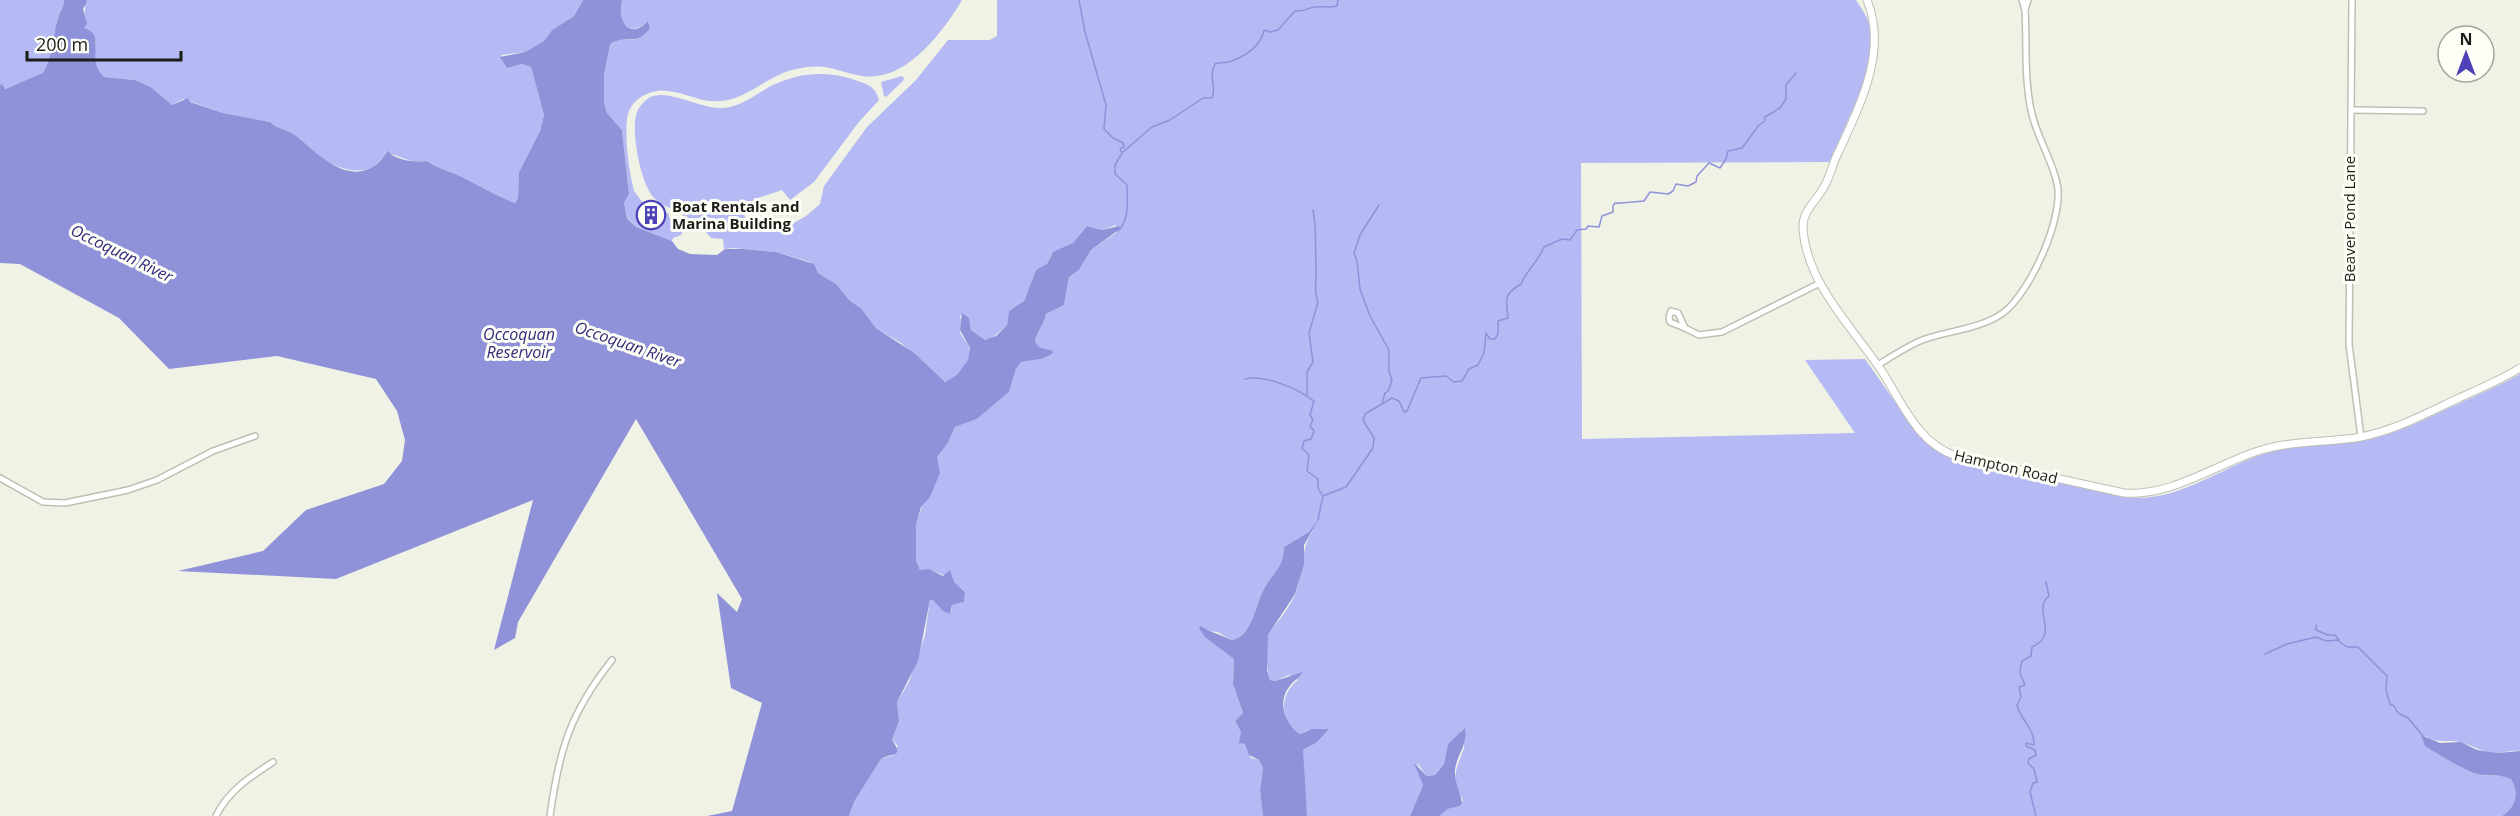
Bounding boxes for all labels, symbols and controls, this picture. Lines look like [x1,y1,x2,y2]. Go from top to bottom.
scale bar [27,24,182,62]
north arrow [2436,24,2496,84]
text: N [2459,28,2473,50]
text: 200 m [36,32,88,56]
street label: Beaver Pond Lane [2339,156,2359,282]
place label: Boat Rentals and Marina Building [672,196,799,233]
building icon: Boat Rentals and Marina Building [635,199,667,231]
water label: Occoquan River [67,219,177,287]
water label: Occoquan River [572,316,685,373]
water label: Occoquan Reservoir [483,323,555,363]
street label: Hampton Road [1952,444,2060,488]

